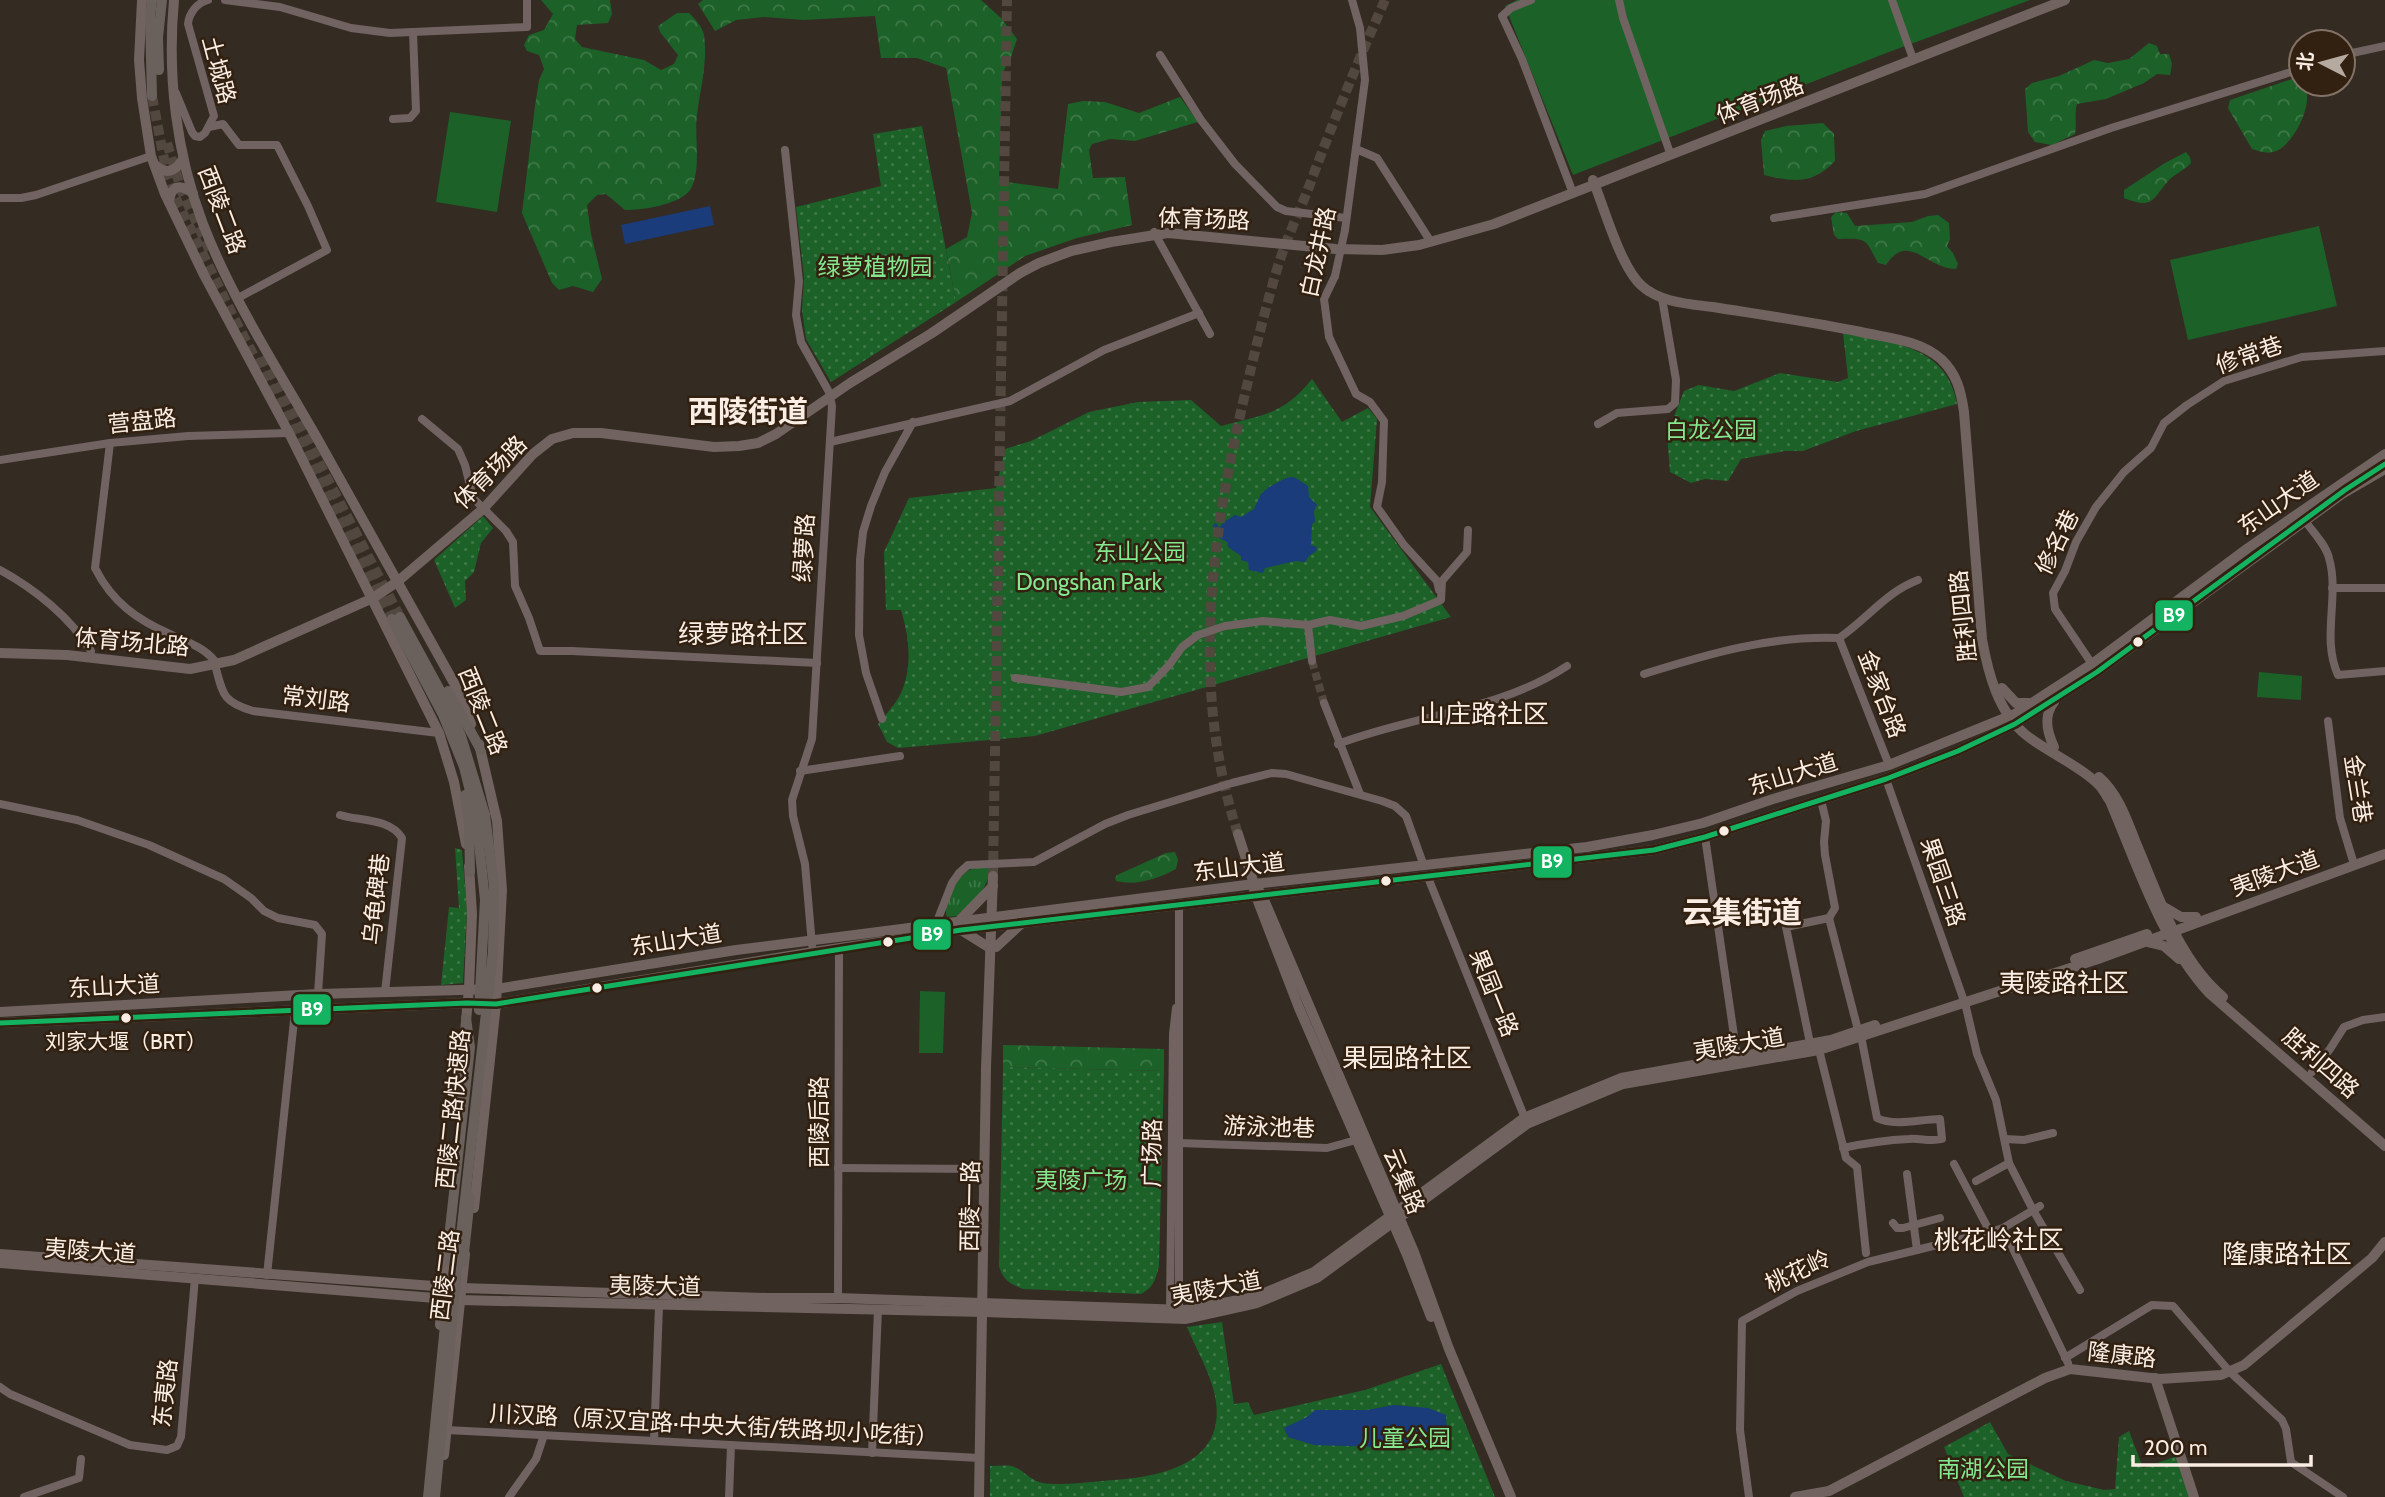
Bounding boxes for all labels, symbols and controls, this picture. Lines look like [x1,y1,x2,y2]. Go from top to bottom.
north arrow [2287,28,2357,98]
street label: 土城路 [197,33,241,107]
text: 北 [2293,51,2318,72]
street label: 体育场路 [1712,70,1808,130]
street label: 西陵二路 [192,162,252,258]
street label: 体育场路 [1158,203,1250,235]
street label: 白龙井路 [1295,204,1341,300]
park label: 绿萝植物园 [818,253,933,281]
street label: 修常巷 [2212,331,2286,379]
district label: 西陵街道 [688,393,808,430]
street label: 营盘路 [106,403,178,439]
park label: 白龙公园 [1665,416,1757,444]
street label: 体育场路 [448,430,532,514]
street label: 东山大道 [2232,465,2324,541]
street label: 修名巷 [2029,505,2085,579]
street label: 绿萝路 [788,513,820,583]
park label: 东山公园 [1094,538,1186,566]
park label: Dongshan Park [1016,568,1163,596]
street label: 胜利四路 [1944,569,1982,663]
line badge: B9 [2154,599,2194,632]
text: B9 [2163,604,2185,627]
district label: 绿萝路社区 [678,618,808,650]
street label: 体育场北路 [73,623,191,661]
unlabelled marker [2131,635,2145,649]
street label: 金家台路 [1852,646,1912,742]
street label: 西陵二路 [453,663,513,759]
street label: 常刘路 [280,681,352,717]
district label: 山庄路社区 [1419,698,1549,730]
street label: 东山大道 [1745,747,1841,801]
street label: 金兰巷 [2339,753,2377,825]
unlabelled marker [1717,824,1731,838]
street label: 果园三路 [1915,834,1971,930]
street label: 夷陵大道 [2227,844,2323,902]
line badge: B9 [1532,845,1573,879]
street label: 东山大道 [1192,847,1286,887]
text: B9 [1541,850,1563,873]
street label: 乌龟碑巷 [357,852,395,946]
unlabelled marker [1379,874,1393,888]
district label: 云集街道 [1682,894,1802,931]
line badge: B9 [912,918,952,951]
street label: 东山大道 [628,919,724,961]
text: B9 [921,923,943,946]
unlabelled marker [881,935,895,949]
street label: 果园一路 [1464,945,1524,1041]
district label: 夷陵路社区 [1999,967,2129,999]
street label: 东山大道 [67,970,161,1002]
unlabelled marker [590,981,604,995]
line badge: B9 [292,993,332,1026]
text: B9 [301,998,323,1021]
marker: 刘家大堰（BRT） [119,1011,133,1025]
street label: 夷陵大道 [1691,1022,1787,1066]
street label: 胜利四路 [2277,1022,2365,1104]
street label: 西陵二路快速路 [431,1027,475,1191]
place label: 刘家大堰（BRT） [45,1029,207,1054]
district label: 果园路社区 [1342,1042,1472,1074]
street label: 西陵后路 [805,1076,833,1168]
street label: 游泳池巷 [1223,1111,1315,1143]
street label: 广场路 [1137,1118,1167,1188]
street label: 云集路 [1378,1144,1430,1218]
street label: 西陵一路 [955,1160,985,1252]
park label: 夷陵广场 [1035,1166,1127,1194]
district label: 桃花岭社区 [1934,1224,2064,1256]
street label: 西陵二路 [425,1228,465,1322]
street label: 夷陵大道 [43,1234,137,1268]
district label: 隆康路社区 [2222,1238,2352,1270]
street label: 桃花岭 [1761,1244,1835,1298]
street label: 夷陵大道 [1168,1265,1264,1311]
street label: 夷陵大道 [609,1271,701,1301]
street label: 隆康路 [2086,1337,2158,1373]
street label: 东夷路 [147,1357,183,1429]
street label: 川汉路（原汉宜路·中央大街/铁路坝小吃街） [489,1399,939,1451]
park label: 儿童公园 [1359,1424,1451,1452]
scale bar [2133,1424,2312,1468]
text: 200 m [2144,1435,2207,1460]
park label: 南湖公园 [1937,1455,2029,1483]

